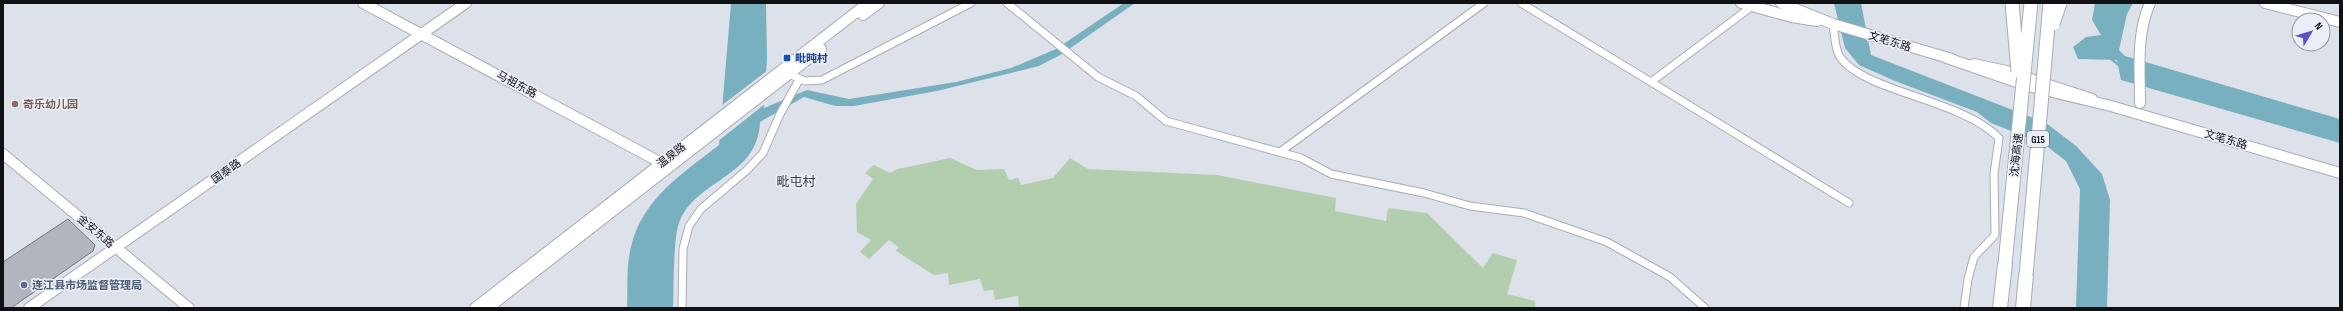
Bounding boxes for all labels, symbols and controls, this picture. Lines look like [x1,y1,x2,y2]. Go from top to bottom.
north arrow [2291,12,2331,52]
text: N [2312,20,2325,33]
street label: 文笔东路 [1867,29,1913,54]
place label: 毗旽村 [795,52,828,65]
marker: 毗旽村 [782,53,792,63]
street label: 马祖东路 [494,68,539,101]
place label: 奇乐幼儿园 [23,98,78,111]
marker: 奇乐幼儿园 [10,99,20,109]
street label: 文笔东路 [2203,127,2249,152]
road number: G15 [2027,131,2049,147]
street label: 沈海高速 [2008,132,2025,178]
street label: 温泉路 [654,140,688,171]
street label: 国泰路 [209,157,244,186]
district label: 毗屯村 [776,174,816,190]
street label: 金安东路 [75,212,117,251]
place label: 连江县市场监督管理局 [32,279,142,292]
marker: 连江县市场监督管理局 [19,280,29,290]

